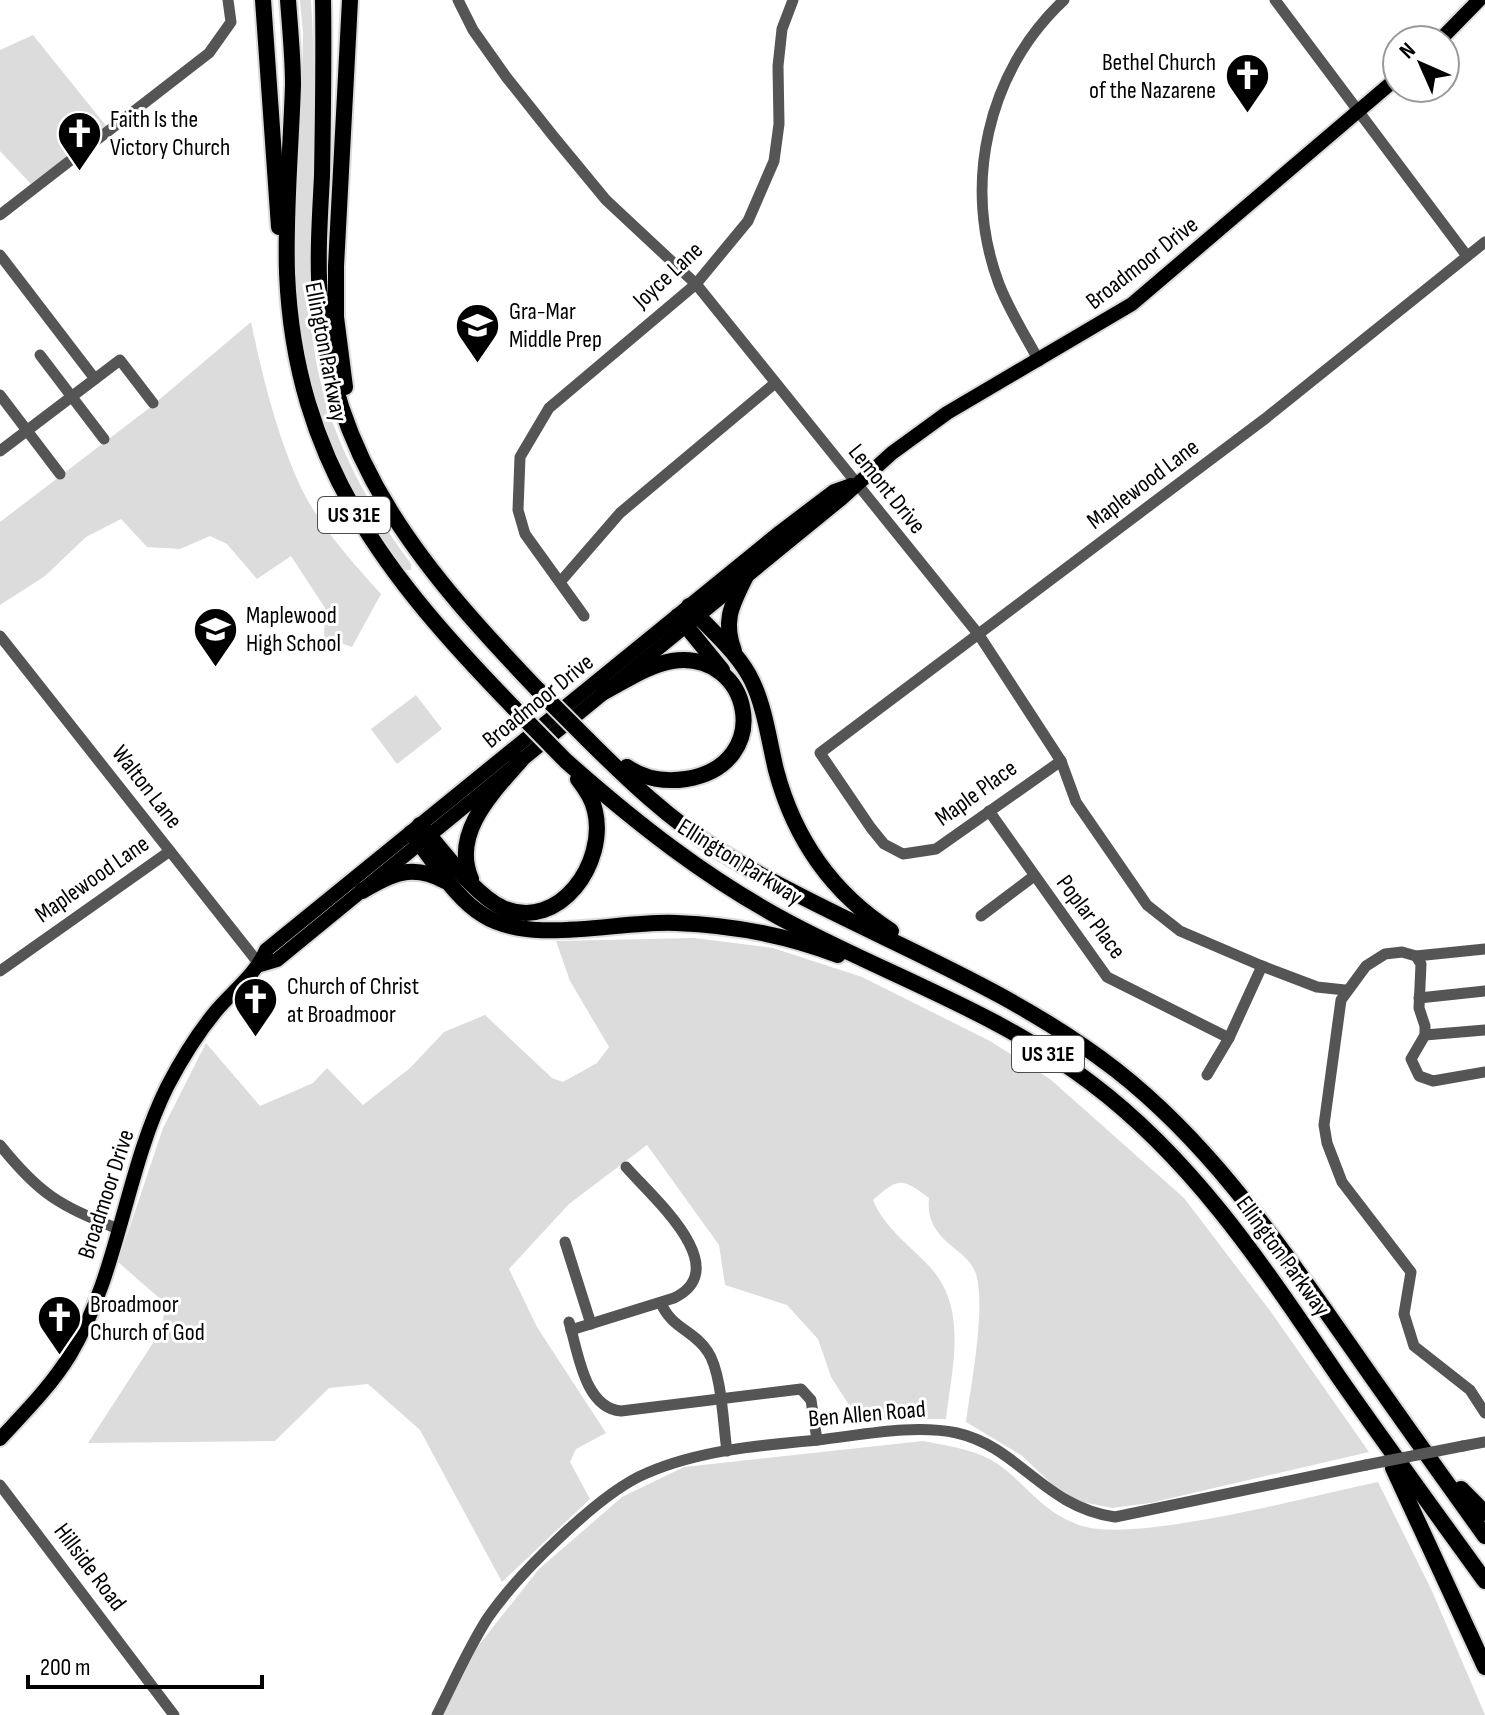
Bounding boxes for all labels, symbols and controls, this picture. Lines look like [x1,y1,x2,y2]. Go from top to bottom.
north arrow [1381,24,1461,104]
text: N [1394,37,1422,65]
place label: Bethel Church of the Nazarene [1089,48,1216,105]
church icon: Bethel Church of the Nazarene [1223,52,1271,115]
place label: Faith Is the Victory Church [110,105,230,162]
church icon: Faith Is the Victory Church [55,109,103,172]
street label: Broadmoor Drive [1080,210,1204,316]
street label: Joyce Lane [626,235,709,315]
street label: Ellington Parkway [298,280,354,424]
place label: Gra-Mar Middle Prep [509,297,602,354]
school or university icon: Gra-Mar Middle Prep [454,301,502,364]
street label: Maplewood Lane [1081,433,1205,535]
street label: Lemont Drive [842,438,932,540]
road number: US 31E [318,497,390,533]
place label: Maplewood High School [246,601,341,658]
school or university icon: Maplewood High School [191,605,239,668]
street label: Broadmoor Drive [477,647,599,755]
street label: Walton Lane [105,739,189,835]
street label: Maple Place [929,754,1023,832]
street label: Ellington Parkway [672,812,808,912]
street label: Maplewood Lane [29,829,155,929]
street label: Poplar Place [1050,869,1132,965]
place label: Church of Christ at Broadmoor [287,972,419,1029]
church icon: Church of Christ at Broadmoor [232,976,280,1039]
road number: US 31E [1012,1036,1084,1072]
street label: Broadmoor Drive [71,1126,141,1262]
street label: Ellington Parkway [1230,1190,1336,1322]
place label: Broadmoor Church of God [90,1290,205,1347]
church icon: Broadmoor Church of God [35,1294,83,1357]
street label: Ben Allen Road [807,1394,927,1434]
street label: Hillside Road [48,1517,132,1617]
scale bar [28,1639,262,1689]
text: 200 m [40,1653,91,1682]

